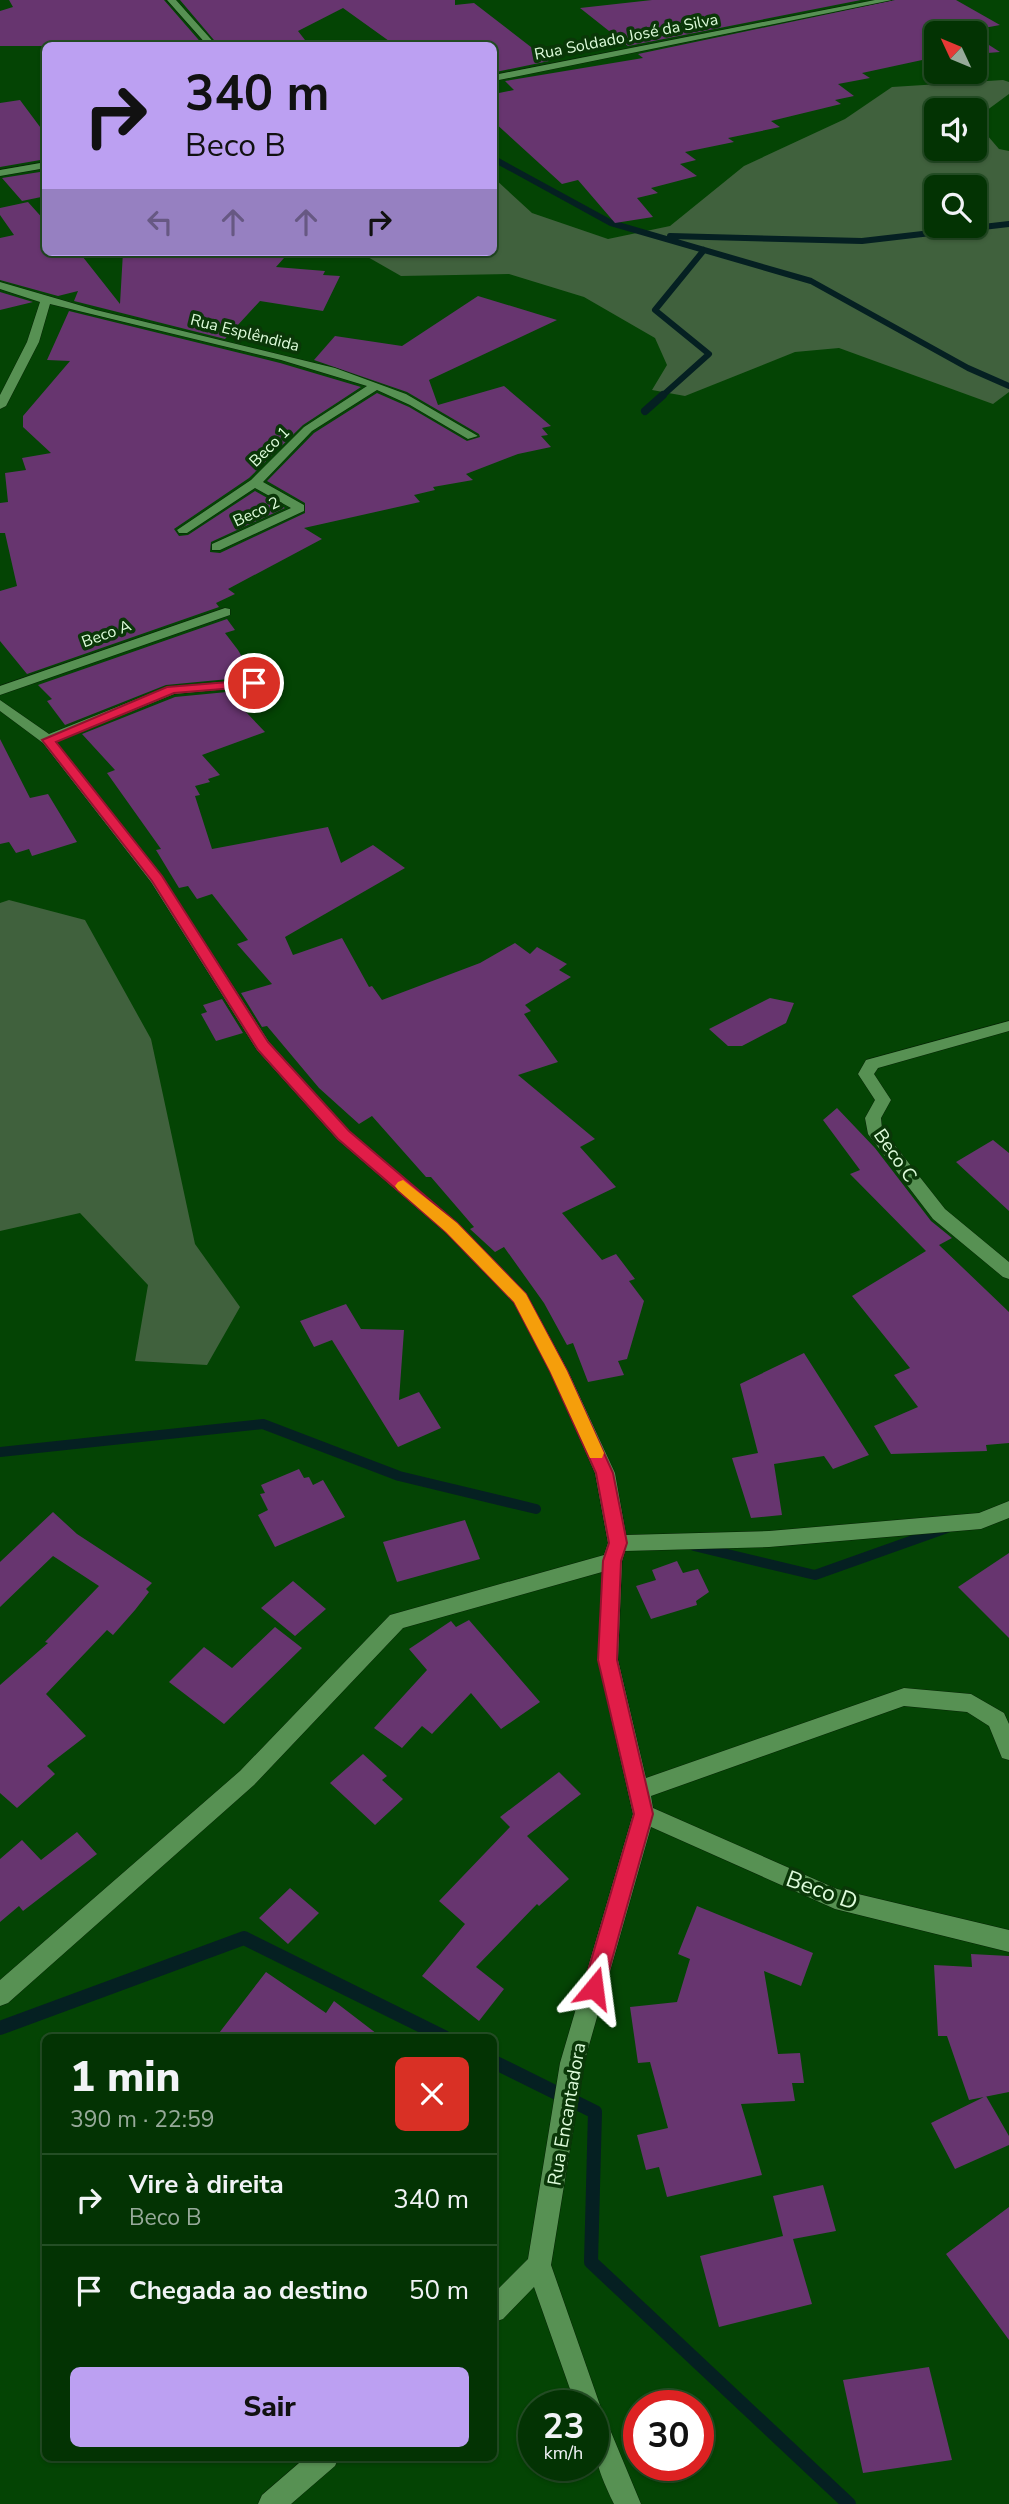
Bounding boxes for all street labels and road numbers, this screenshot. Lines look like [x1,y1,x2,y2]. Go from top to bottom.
street label: Rua Soldado José da Silva [532,8,720,66]
street label: Rua Esplêndida [188,309,302,357]
street label: Beco 1 [245,422,295,472]
street label: Beco 2 [229,492,283,532]
street label: Beco A [79,615,134,653]
street label: Beco C [867,1124,923,1188]
street label: Beco D [782,1863,862,1918]
street label: Rua Encantadora [542,2041,592,2188]

